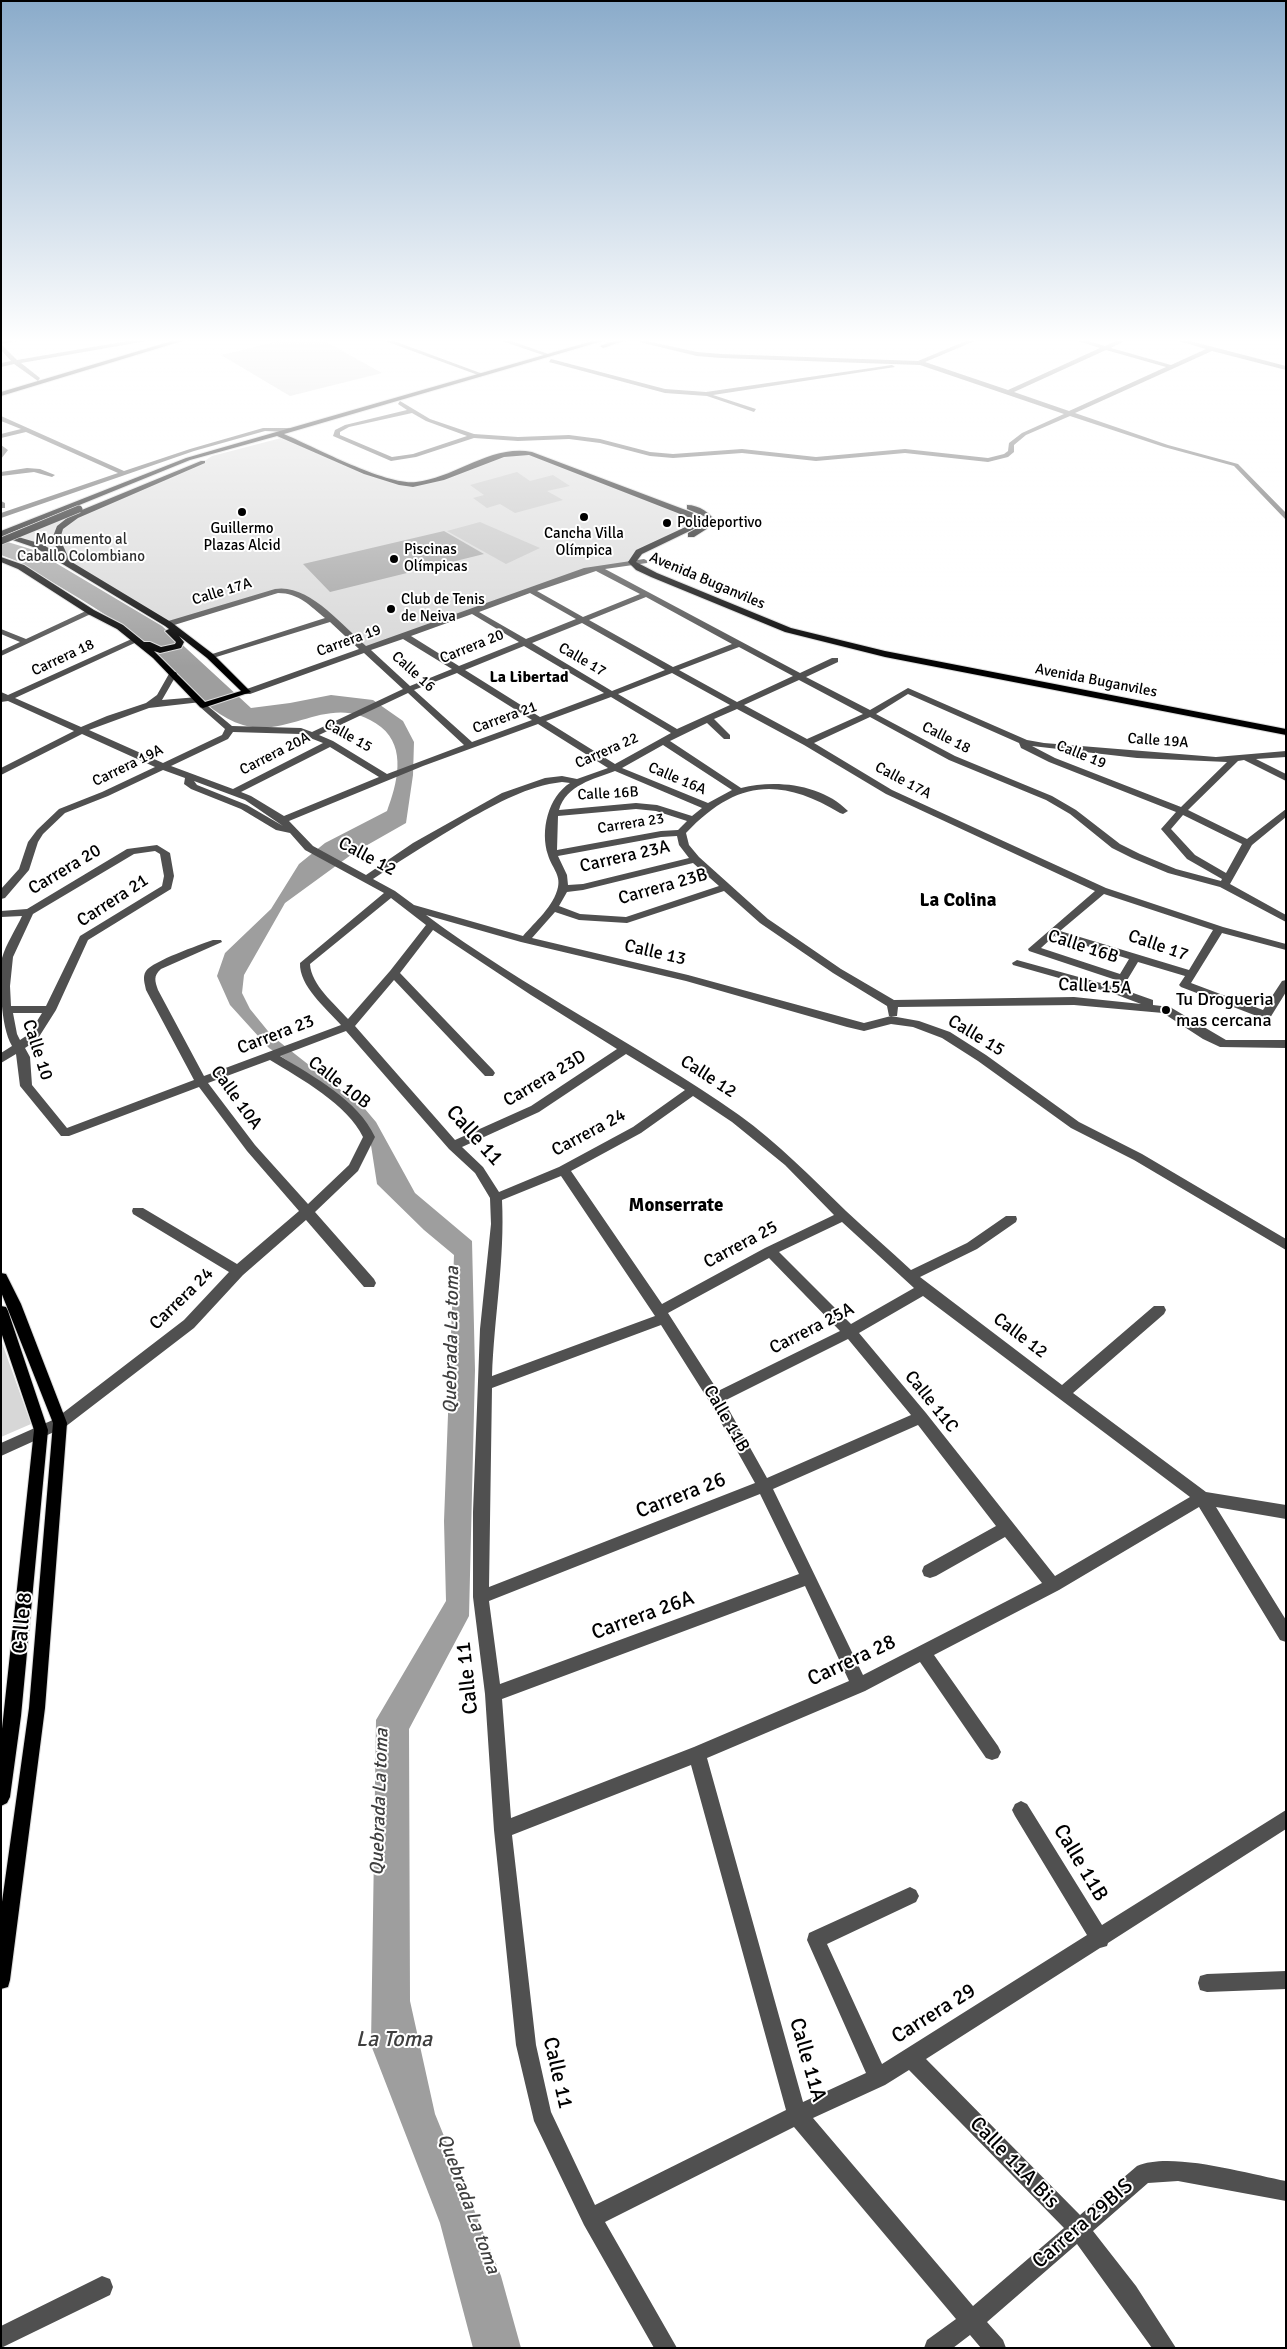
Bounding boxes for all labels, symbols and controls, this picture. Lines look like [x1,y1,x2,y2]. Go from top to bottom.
marker: Guillermo Plazas Alcid [236,506,248,518]
marker: Cancha Villa Olímpica [578,511,590,523]
place label: Polideportivo [677,514,762,532]
marker: Polideportivo [661,517,673,529]
place label: Guillermo Plazas Alcid [203,520,281,555]
place label: Cancha Villa Olímpica [544,525,624,560]
park label: Monumento al Caballo Colombiano [17,531,145,566]
place label: Piscinas Olímpicas [404,541,467,576]
street label: Avenida Buganviles [646,548,768,614]
marker: Piscinas Olímpicas [388,553,400,565]
street label: Calle 17A [190,574,254,610]
place label: Club de Tenis de Neiva [401,591,485,626]
marker: Club de Tenis de Neiva [385,603,397,615]
street label: Carrera 19 [314,621,384,661]
street label: Carrera 20 [437,626,507,668]
street label: Carrera 18 [29,636,97,680]
street label: Calle 17 [555,639,609,681]
street label: Calle 16 [388,648,438,696]
street label: Avenida Buganviles [1033,660,1159,702]
district label: La Libertad [489,668,569,688]
street label: Carrera 21 [470,698,540,738]
street label: Calle 15 [321,716,375,756]
street label: Calle 18 [919,718,973,758]
street label: Carrera 20A [237,729,313,779]
street label: Carrera 22 [573,729,641,773]
street label: Calle 19A [1127,730,1189,752]
street label: Calle 19 [1053,737,1109,773]
street label: Carrera 19A [90,741,166,791]
street label: Calle 16A [645,759,709,799]
street label: Calle 17A [872,759,934,803]
street label: Calle 16B [577,783,639,805]
street label: Carrera 23 [596,810,666,838]
street label: Calle 12 [334,833,400,881]
street label: Carrera 23A [578,836,672,878]
street label: Carrera 20 [25,840,105,900]
street label: Carrera 23B [616,864,710,910]
street label: Carrera 21 [73,870,153,932]
district label: La Colina [920,890,996,912]
street label: Calle 16B [1045,925,1121,969]
street label: Calle 17 [1125,926,1191,966]
street label: Calle 13 [622,935,688,971]
street label: Calle 15A [1058,974,1132,1000]
place label: Tu Drogueria mas cercana [1176,989,1274,1032]
marker: Tu Drogueria mas cercana [1160,1004,1172,1016]
street label: Carrera 23 [234,1010,318,1060]
street label: Calle 15 [944,1011,1008,1061]
street label: Calle 10 [17,1017,57,1083]
street label: Carrera 23D [500,1046,590,1112]
street label: Calle 12 [676,1051,740,1103]
street label: Calle 10B [303,1052,375,1114]
street label: Calle 10A [206,1062,266,1134]
street label: Calle 11 [440,1100,508,1172]
street label: Carrera 24 [548,1104,630,1162]
district label: Monserrate [629,1195,723,1217]
street label: Carrera 25 [700,1216,782,1274]
street label: Carrera 24 [145,1263,219,1335]
water label: Quebrada La toma [439,1266,465,1414]
street label: Carrera 25A [766,1299,858,1359]
street label: Calle 12 [989,1309,1051,1363]
street label: Calle 11C [900,1367,962,1437]
street label: Calle 11B [698,1382,754,1456]
street label: Carrera 26 [632,1467,730,1525]
street label: Carrera 26A [588,1586,698,1646]
street label: Calle 8 [8,1591,38,1655]
street label: Carrera 28 [804,1630,900,1692]
street label: Calle 11 [452,1640,484,1716]
water label: Quebrada La toma [366,1728,394,1876]
street label: Calle 11B [1047,1820,1113,1906]
street label: Carrera 29 [887,1978,981,2050]
street label: Calle 11A [783,2015,831,2105]
water label: La Toma [356,2027,432,2053]
street label: Calle 11 [537,2035,577,2111]
street label: Calle 11A Bis [964,2112,1064,2214]
water label: Quebrada La toma [432,2131,504,2277]
street label: Carrera 29BIS [1028,2174,1138,2274]

